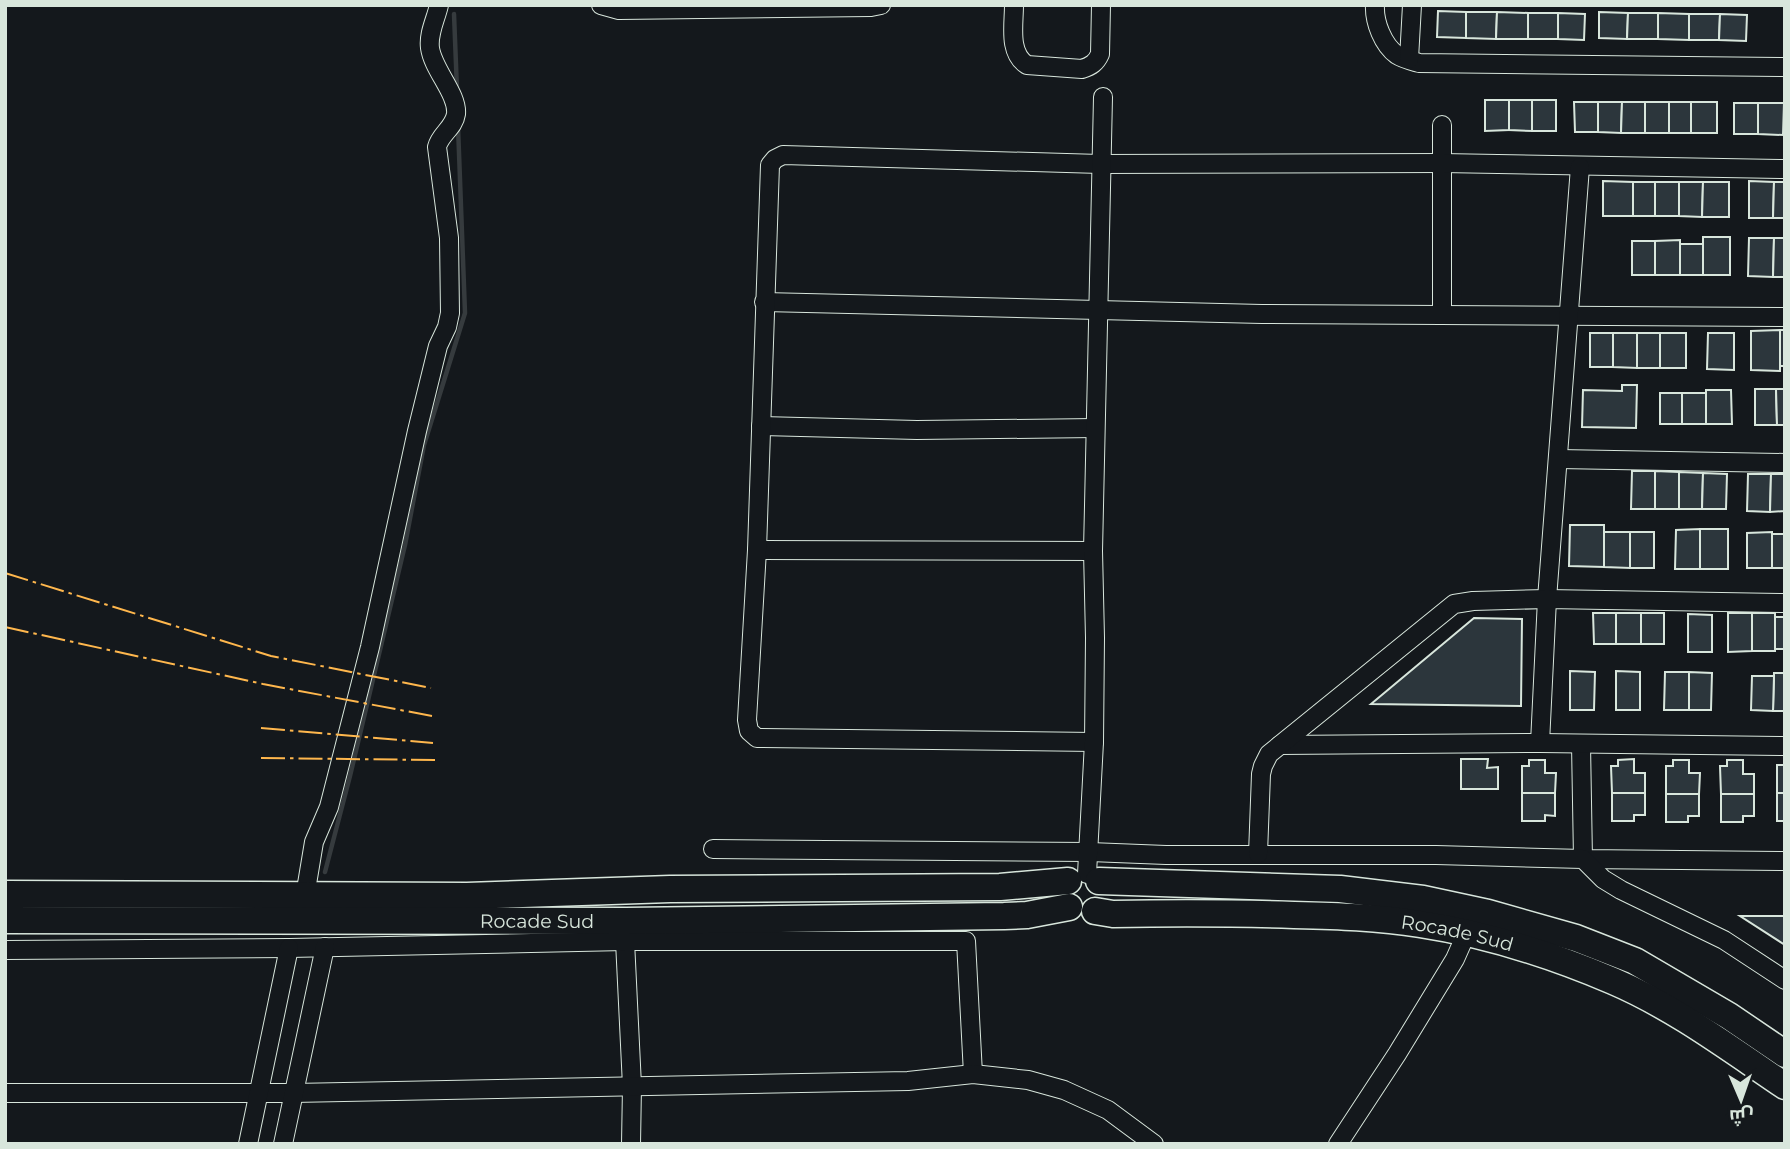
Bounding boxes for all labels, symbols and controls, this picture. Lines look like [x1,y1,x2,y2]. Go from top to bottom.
street label: Rocade Sud [480,909,594,932]
street label: Rocade Sud [1400,910,1516,956]
north arrow [1706,1065,1776,1135]
text: ش [1729,1105,1754,1128]

